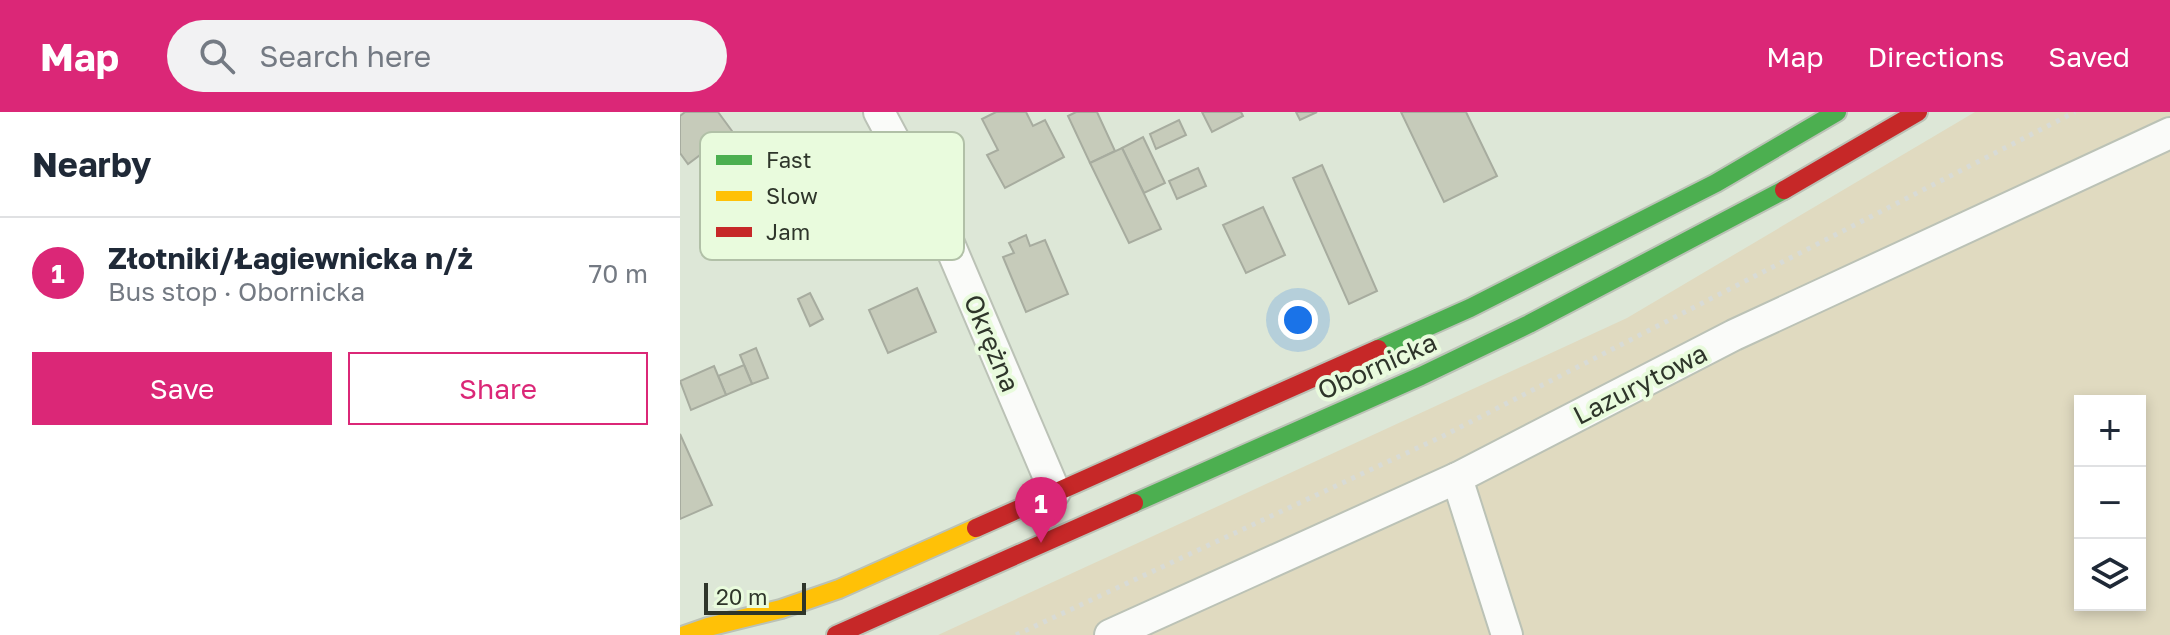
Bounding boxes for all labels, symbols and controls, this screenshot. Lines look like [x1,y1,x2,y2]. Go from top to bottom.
search box [167,20,727,92]
text: Map [40,34,119,79]
icon: search [195,34,239,78]
text: Search here [259,38,431,74]
text: Map [1766,40,1823,73]
text: Directions [1867,40,2004,73]
text: Saved [2048,40,2130,73]
legend [700,132,964,260]
text: Nearby [32,144,152,184]
text: Fast [766,146,812,173]
text: Slow [766,182,818,209]
text: Jam [766,218,810,245]
text: Złotniki/Łagiewnicka n/ż [108,240,473,276]
text: 1 [51,258,65,289]
text: 70 m [589,258,648,289]
text: Bus stop · Obornicka [108,276,365,307]
street label: Okrężna [958,290,1026,396]
your location [1278,300,1318,340]
street label: Obornicka [1313,326,1441,406]
street label: Lazurytowa [1568,337,1712,431]
button: Save [32,352,332,425]
button: Share [348,352,648,425]
map controls [2074,395,2146,611]
button: + [2074,395,2146,467]
button: − [2074,467,2146,539]
pin: 1 [1015,477,1067,543]
button: layers [2074,539,2146,611]
scale bar [704,579,806,615]
text: 20 m [716,583,767,610]

